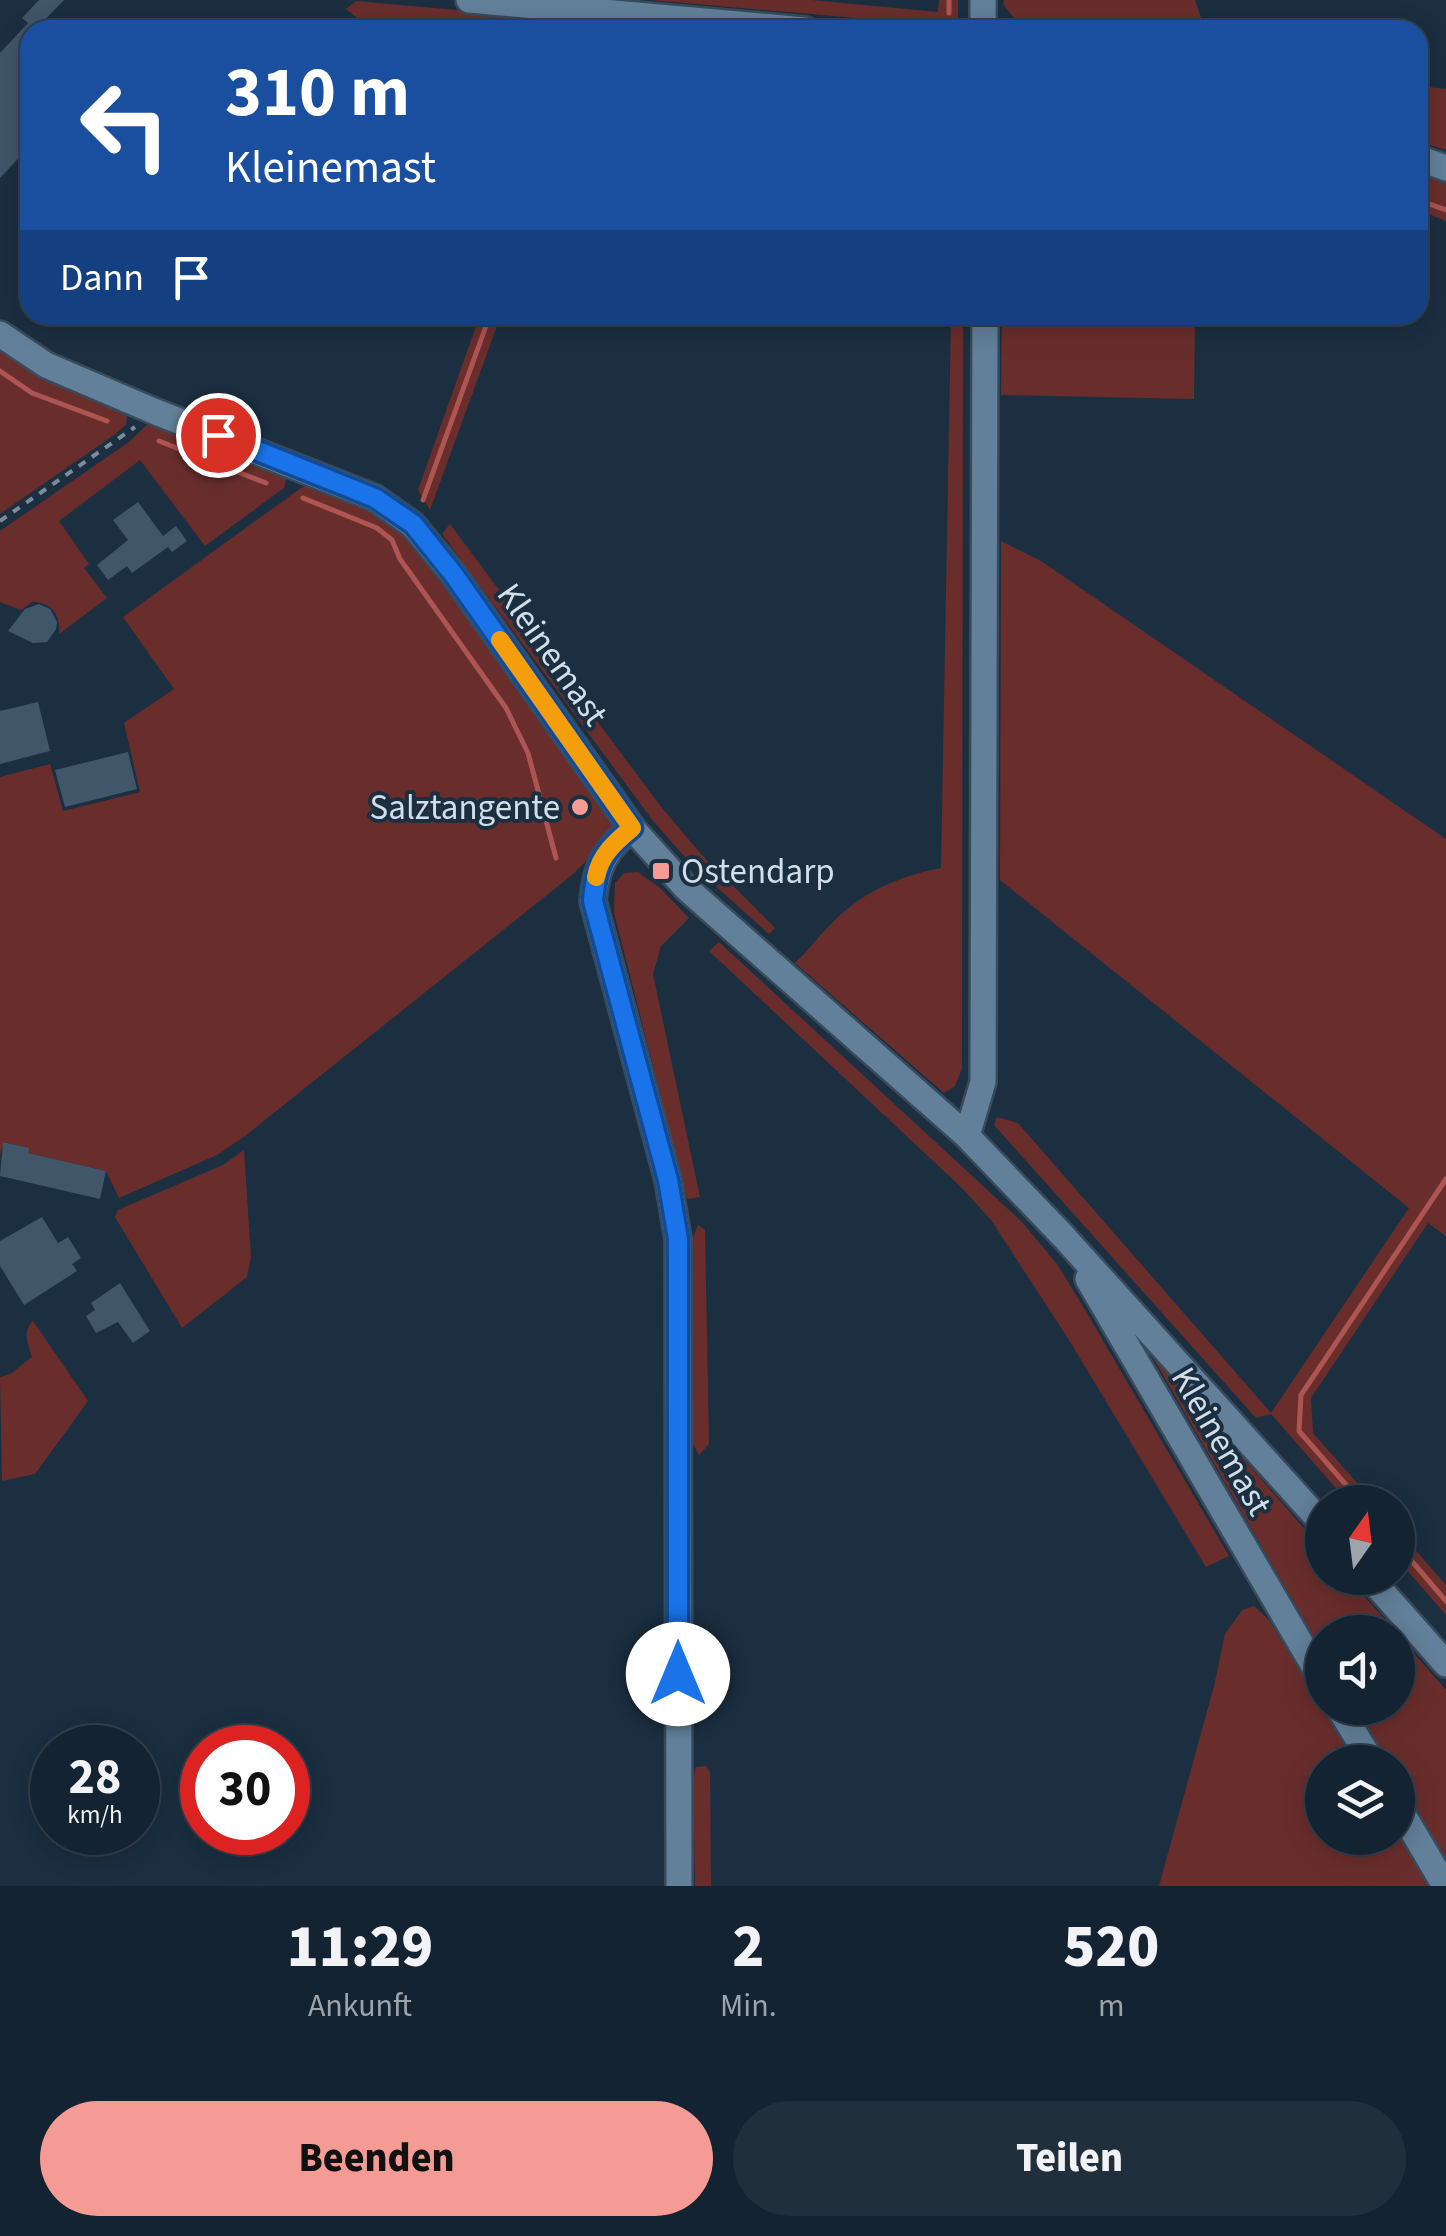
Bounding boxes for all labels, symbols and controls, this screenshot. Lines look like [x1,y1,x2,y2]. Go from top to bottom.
text: 310 m [225,43,410,143]
icon: left [60,60,190,190]
text: Kleinemast [225,136,436,200]
icon: arrive [164,250,219,305]
text: Dann [60,251,144,305]
pin [176,393,261,478]
icon: arrive [191,408,246,463]
street label: Kleinemast [485,573,620,736]
place label: Salztangente [370,783,560,833]
marker: Salztangente [569,796,591,818]
place label: Ostendarp [681,847,835,897]
marker: Ostendarp [650,860,672,882]
street label: Kleinemast [1158,1358,1284,1525]
north arrow [1305,1485,1415,1595]
map controls [1305,1485,1415,1855]
button: sound [1305,1615,1415,1725]
position arrow [626,1622,730,1726]
speed limit sign: 30 [180,1725,310,1855]
text: 28 [69,1742,121,1813]
button: layers [1305,1745,1415,1855]
text: km/h [67,1797,123,1833]
text: 11:29 [287,1905,433,1990]
text: 2 [732,1905,764,1990]
text: 520 [1063,1905,1159,1990]
text: Ankunft [308,1983,412,2029]
text: Min. [720,1983,777,2029]
text: m [1098,1983,1125,2029]
button: Beenden [40,2101,713,2216]
button: Teilen [733,2101,1406,2216]

